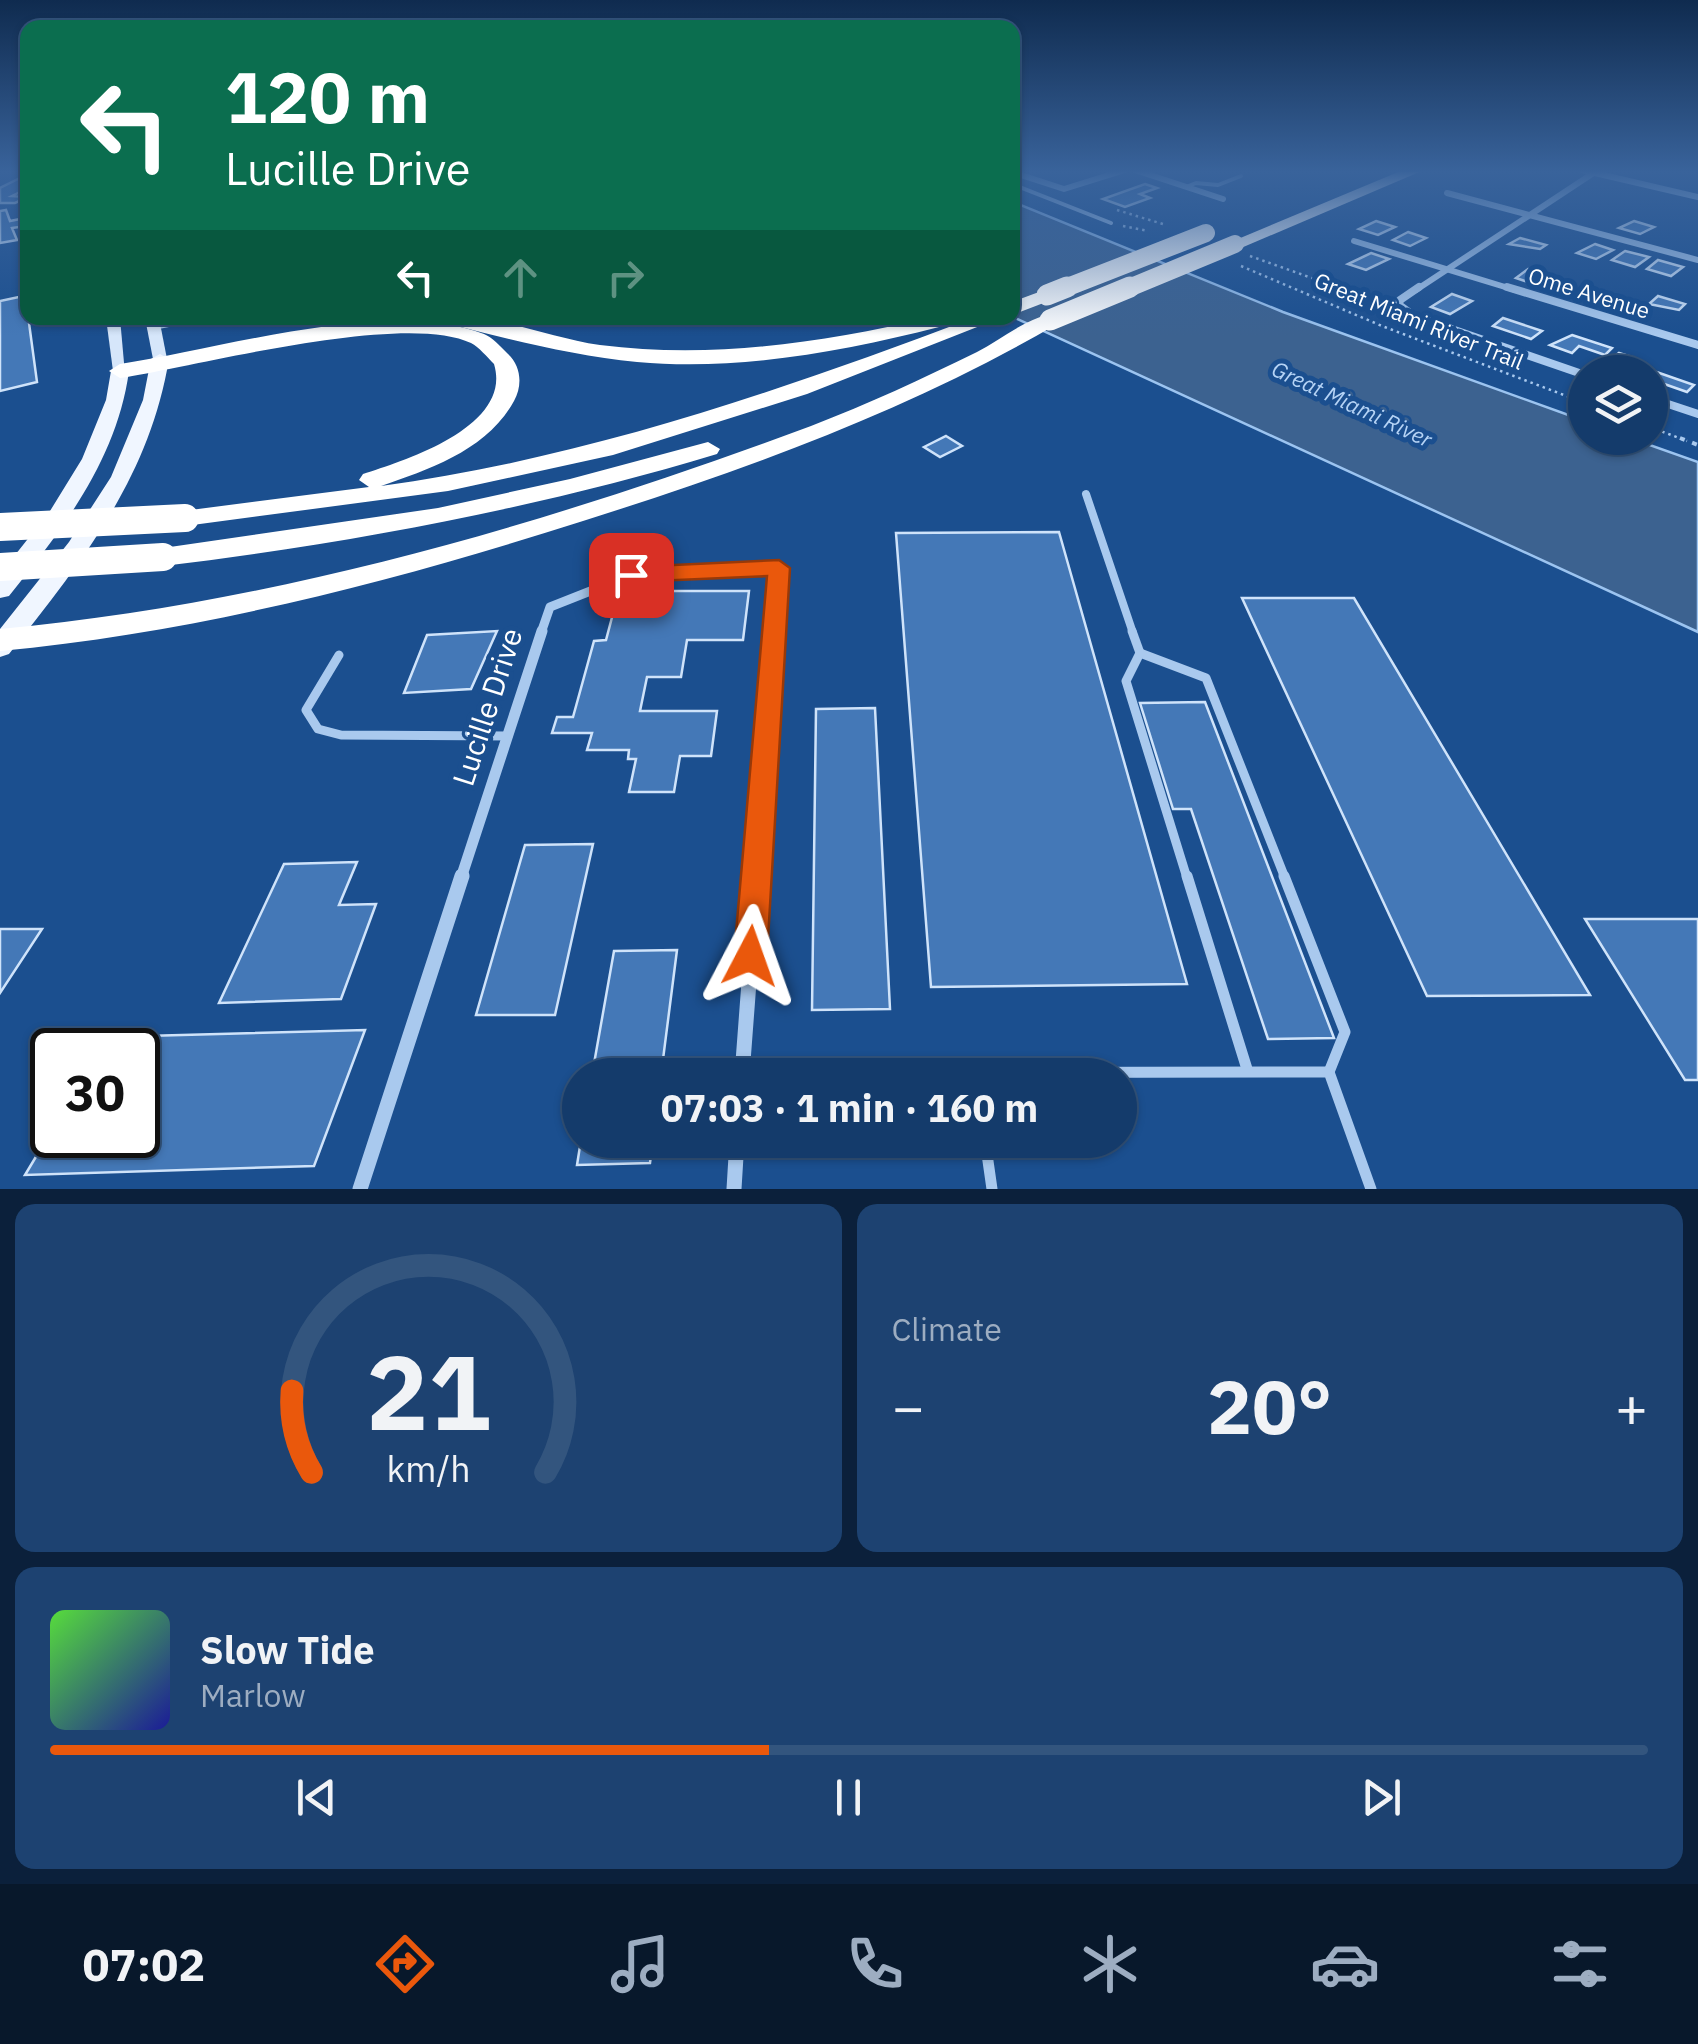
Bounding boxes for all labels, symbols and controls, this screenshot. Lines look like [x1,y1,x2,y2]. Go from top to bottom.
text: 120 m [225,51,430,142]
icon: left [60,60,190,190]
text: Lucille Drive [225,139,471,197]
icon: left [388,250,443,305]
icon: ahead [493,250,548,305]
icon: right [598,250,653,305]
street label: Ome Avenue [1525,260,1653,325]
street label: Great Miami River Trail [1310,265,1528,376]
water label: Great Miami River [1267,354,1438,454]
map controls [1568,355,1668,455]
button: layers [1568,355,1668,455]
pin [589,533,674,618]
icon: arrive [604,548,659,603]
street label: Lucille Drive [443,623,530,790]
position arrow [698,904,802,1008]
speed limit sign: 30 [30,1028,160,1158]
text: 07:03 · 1 min · 160 m [661,1083,1038,1132]
text: Climate [892,1308,1002,1350]
text: 21 [366,1323,491,1459]
text: 20° [1207,1357,1332,1455]
text: − [892,1371,925,1442]
text: + [1615,1371,1648,1442]
text: km/h [386,1445,470,1492]
text: Slow Tide [200,1625,375,1674]
text: Marlow [200,1674,306,1716]
icon: previous [289,1770,344,1825]
icon: pause [821,1770,876,1825]
icon: next [1354,1770,1409,1825]
icon: directions [370,1929,440,1999]
icon: music [605,1929,675,1999]
icon: phone [840,1929,910,1999]
icon: climate [1075,1929,1145,1999]
icon: car [1310,1929,1380,1999]
icon: filters [1545,1929,1615,1999]
text: 07:02 [83,1935,205,1993]

